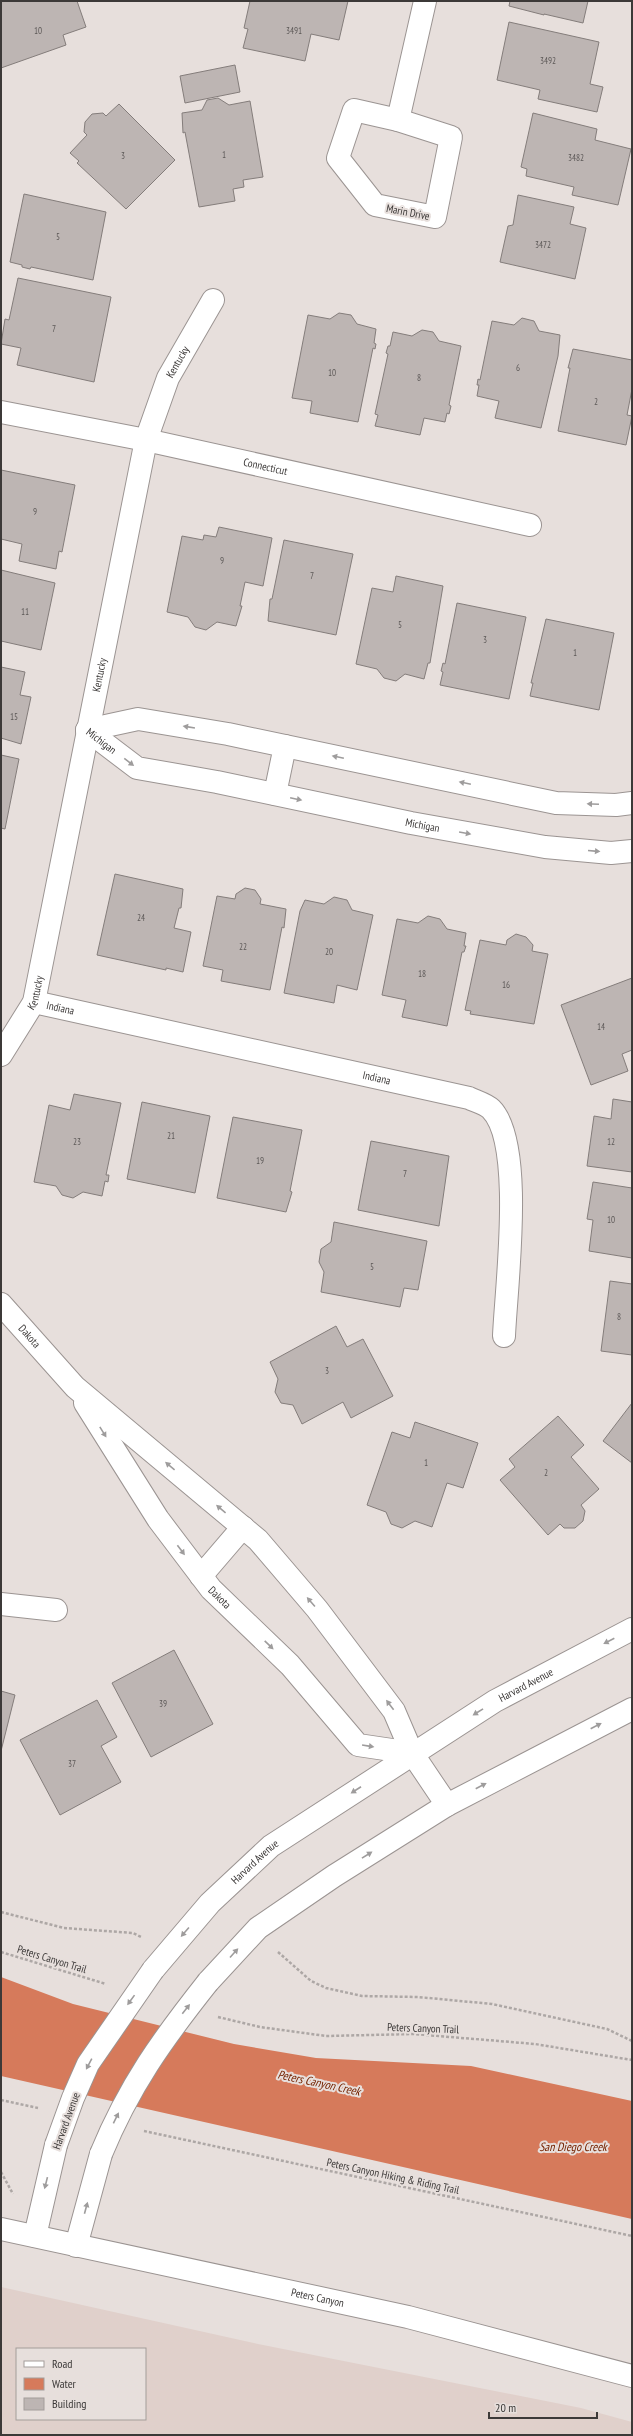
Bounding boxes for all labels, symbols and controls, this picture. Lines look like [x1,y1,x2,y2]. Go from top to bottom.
house number: 10 [34,25,42,36]
house number: 3491 [286,25,302,36]
house number: 3492 [540,55,556,66]
house number: 1 [222,149,226,160]
house number: 3 [121,150,125,161]
house number: 3482 [568,152,584,163]
street label: Marin Drive [385,201,431,223]
house number: 5 [56,231,60,242]
house number: 3472 [535,239,551,250]
house number: 7 [52,323,56,334]
street label: Kentucky [163,343,192,380]
house number: 6 [516,362,520,373]
house number: 10 [328,367,336,378]
house number: 8 [417,372,421,383]
house number: 2 [594,396,598,407]
street label: Connecticut [242,455,289,478]
house number: 9 [33,506,37,517]
house number: 9 [220,555,224,566]
house number: 7 [310,570,314,581]
house number: 11 [21,606,29,617]
house number: 5 [398,619,402,630]
house number: 3 [483,634,487,645]
house number: 1 [573,647,577,658]
street label: Kentucky [89,656,110,693]
house number: 15 [10,711,18,722]
one-way arrow [183,724,195,730]
street label: Michigan [83,725,119,757]
one-way arrow [332,753,344,759]
one-way arrow [124,758,135,767]
one-way arrow [459,780,472,786]
one-way arrow [290,796,303,802]
one-way arrow [587,801,599,808]
street label: Michigan [404,815,441,835]
one-way arrow [459,830,471,836]
one-way arrow [588,848,600,855]
house number: 24 [137,912,145,923]
house number: 22 [239,941,247,952]
house number: 20 [325,946,333,957]
house number: 18 [418,968,426,979]
street label: Kentucky [24,973,46,1012]
house number: 16 [502,979,510,990]
street label: Indiana [45,998,76,1018]
house number: 14 [597,1021,605,1032]
street label: Indiana [361,1068,392,1088]
house number: 21 [167,1130,175,1141]
house number: 23 [73,1136,81,1147]
house number: 12 [607,1136,615,1147]
house number: 19 [256,1155,264,1166]
house number: 7 [403,1168,407,1179]
house number: 10 [607,1214,615,1225]
house number: 5 [370,1261,374,1272]
house number: 8 [617,1311,621,1322]
street label: Dakota [16,1322,44,1351]
house number: 3 [325,1365,329,1376]
one-way arrow [100,1426,107,1438]
house number: 1 [424,1457,428,1468]
one-way arrow [165,1462,176,1471]
house number: 2 [544,1467,548,1478]
one-way arrow [216,1504,226,1513]
one-way arrow [177,1544,185,1555]
street label: Dakota [205,1583,234,1612]
one-way arrow [307,1597,316,1606]
one-way arrow [603,1638,615,1644]
one-way arrow [264,1640,274,1650]
street label: Harvard Avenue [496,1665,556,1705]
house number: 39 [159,1698,167,1709]
one-way arrow [386,1700,394,1711]
one-way arrow [473,1708,483,1716]
one-way arrow [591,1723,602,1729]
one-way arrow [362,1744,374,1750]
house number: 37 [68,1758,76,1769]
one-way arrow [475,1783,487,1790]
one-way arrow [351,1786,361,1794]
street label: Harvard Avenue [228,1836,281,1887]
one-way arrow [361,1851,372,1859]
one-way arrow [180,1927,189,1938]
street label: Peters Canyon Trail [16,1942,89,1976]
one-way arrow [229,1948,238,1958]
one-way arrow [127,1995,135,2006]
one-way arrow [182,2004,191,2015]
street label: Peters Canyon Trail [387,2020,460,2036]
one-way arrow [85,2058,92,2070]
water label: Peters Canyon Creek [276,2066,363,2099]
street label: Harvard Avenue [49,2090,83,2151]
one-way arrow [113,2113,119,2124]
water label: San Diego Creek [539,2139,608,2154]
street label: Peters Canyon Hiking & Riding Trail [325,2155,461,2197]
one-way arrow [43,2177,49,2189]
one-way arrow [84,2202,90,2214]
street label: Peters Canyon [290,2285,346,2310]
legend [16,2348,146,2420]
text: Road [52,2356,72,2371]
text: Water [52,2376,77,2391]
scale bar [489,2394,597,2420]
text: Building [52,2396,87,2411]
text: 20 m [495,2400,516,2415]

